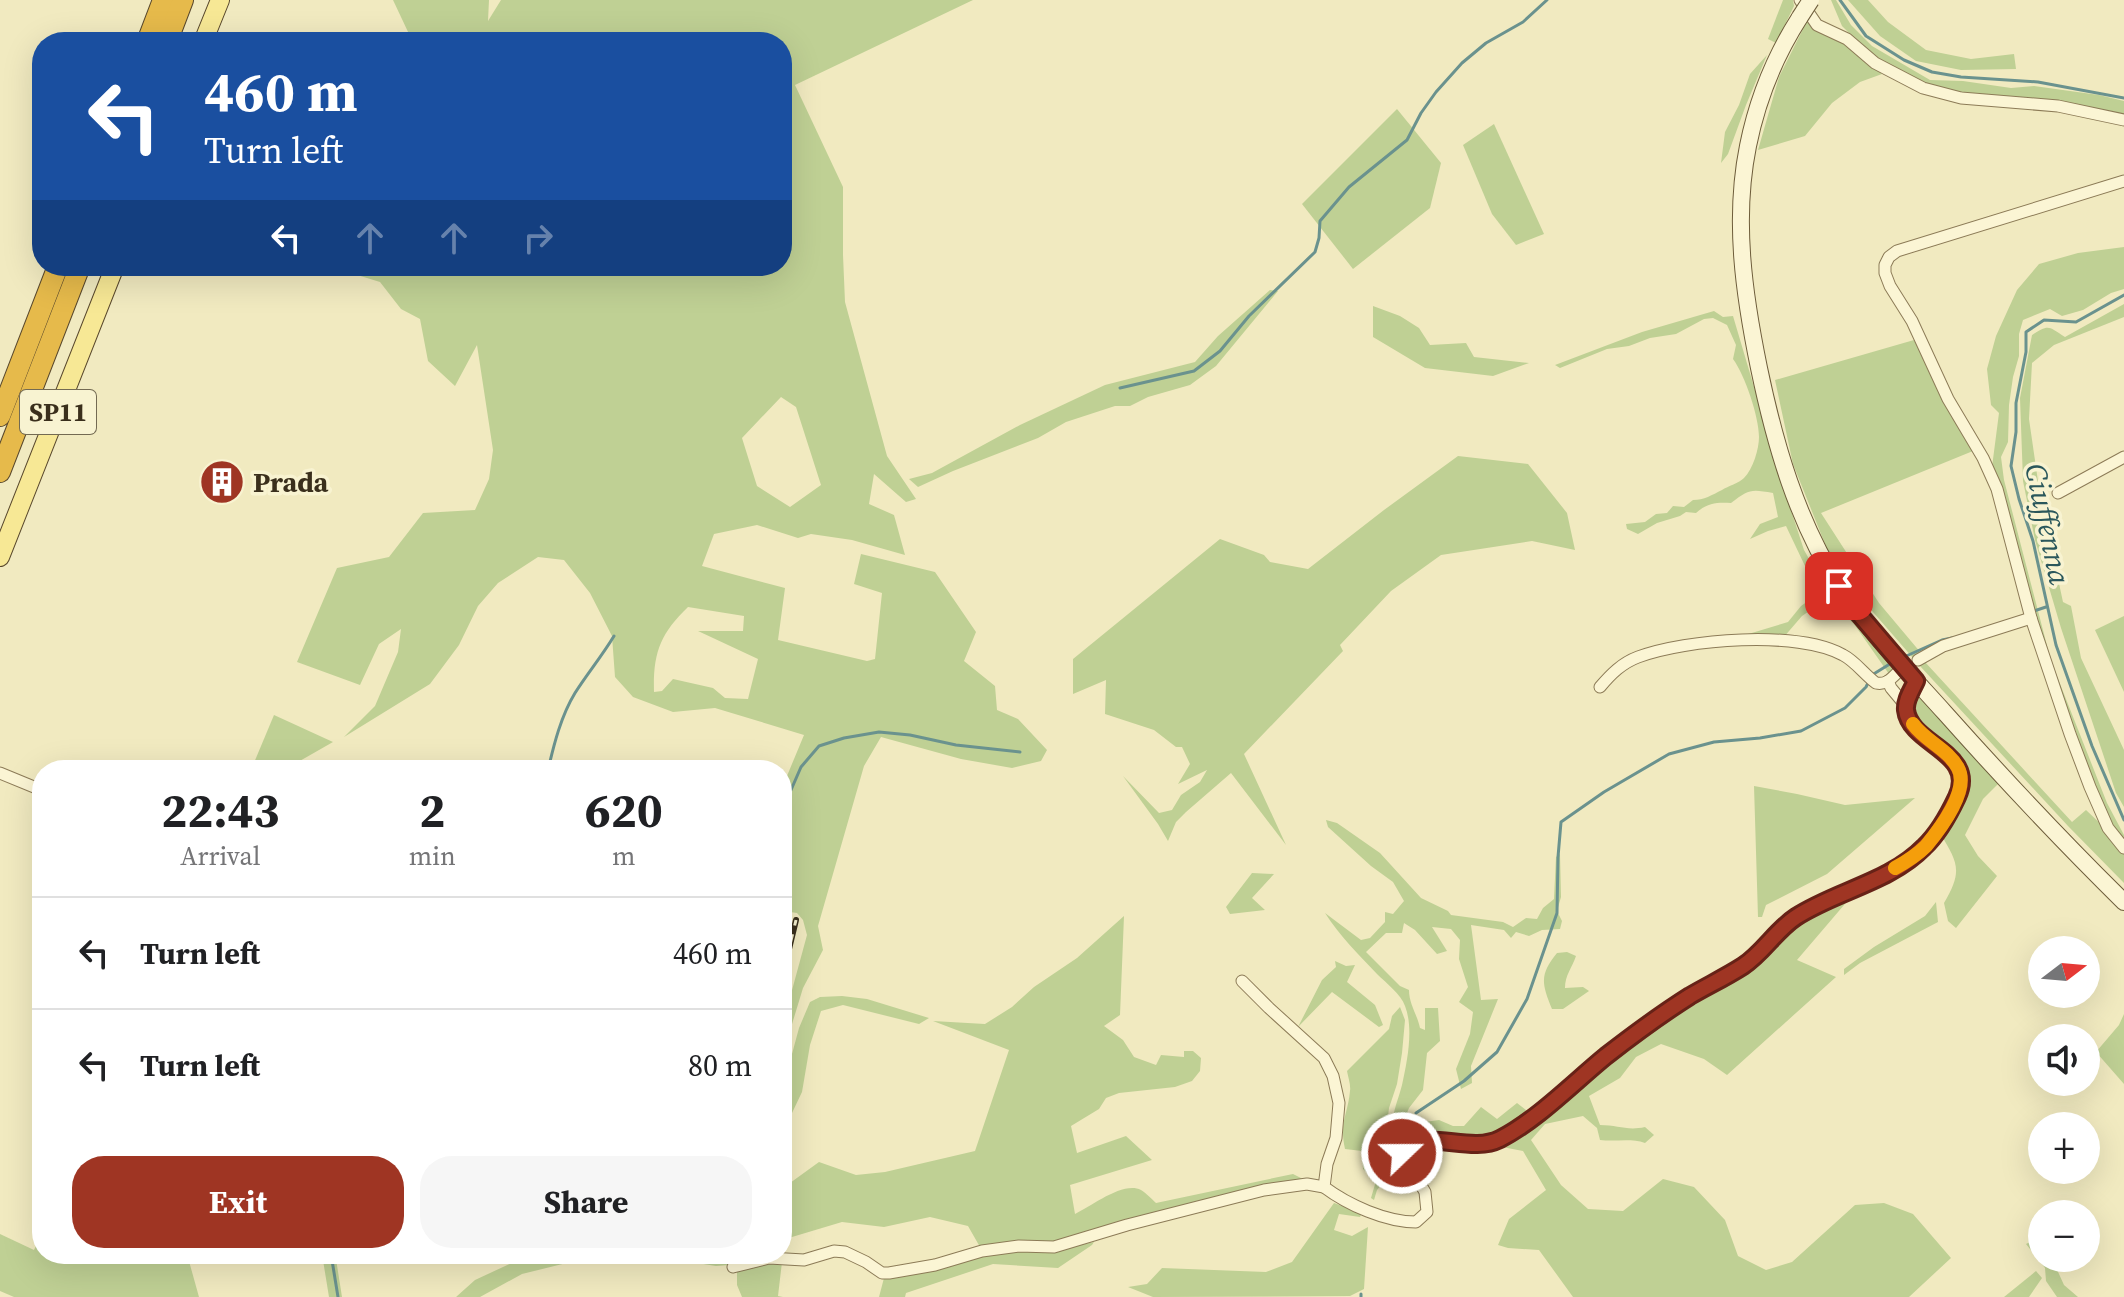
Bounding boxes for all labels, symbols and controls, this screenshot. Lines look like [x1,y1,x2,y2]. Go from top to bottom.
text: 460 m [204,53,358,130]
icon: left [72,64,176,168]
text: Turn left [204,126,343,175]
icon: left [264,216,308,260]
icon: ahead [348,216,392,260]
icon: ahead [432,216,476,260]
icon: right [516,216,560,260]
road number: SP11 [20,390,96,434]
building icon: Prada [198,458,246,506]
water label: Ciuffenna [2015,460,2081,589]
place label: Prada [253,463,329,501]
pin [1805,552,1873,620]
icon: arrive [1817,564,1861,608]
text: 22:43 [161,777,280,843]
text: 2 [419,777,445,843]
text: 620 [585,777,663,843]
text: Arrival [180,838,261,874]
text: min [409,838,456,874]
text: m [612,838,636,874]
icon: left [72,931,116,975]
text: Turn left [140,933,260,974]
text: 460 m [673,933,752,974]
north arrow [2028,936,2100,1008]
map controls [2028,936,2100,1272]
button: sound [2028,1024,2100,1096]
icon: left [72,1043,116,1087]
text: Turn left [140,1045,260,1086]
text: 80 m [688,1045,752,1086]
position arrow [1360,1111,1444,1195]
button: + [2028,1112,2100,1184]
button: Exit [72,1156,404,1248]
button: Share [420,1156,752,1248]
button: − [2028,1200,2100,1272]

